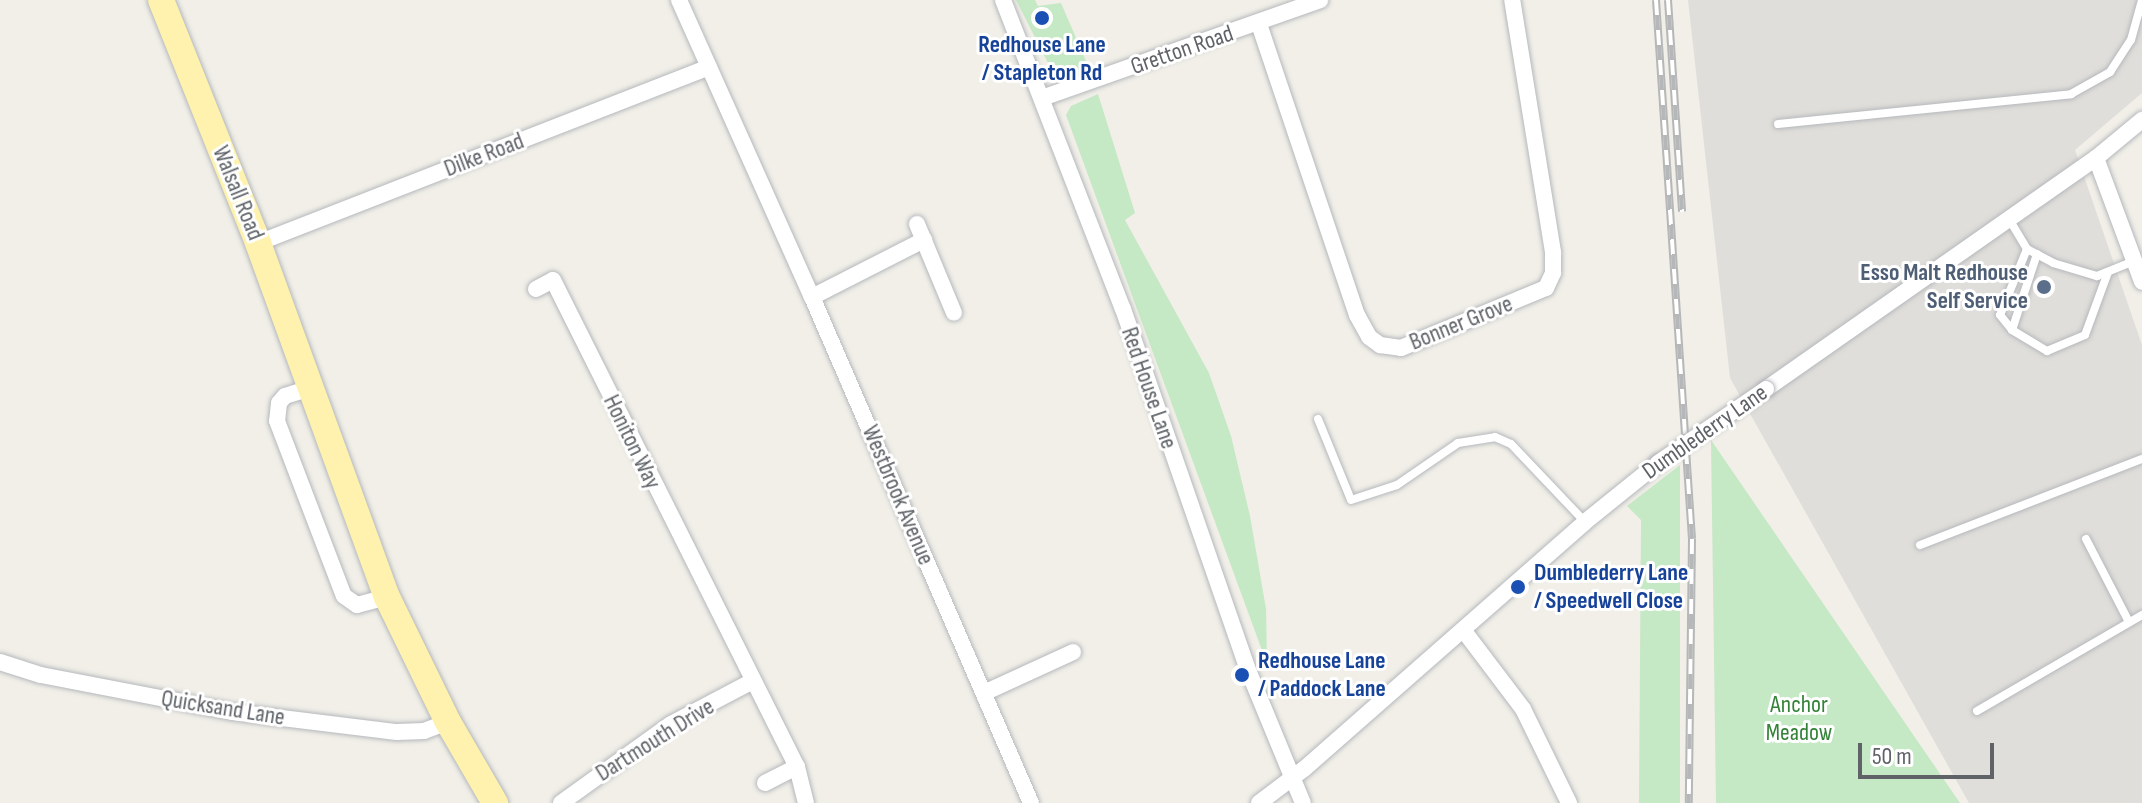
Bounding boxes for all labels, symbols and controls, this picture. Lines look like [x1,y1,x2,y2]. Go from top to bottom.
marker: Redhouse Lane / Stapleton Rd [1033,9,1051,27]
street label: Gretton Road [1127,19,1237,81]
place label: Redhouse Lane / Stapleton Rd [978,31,1106,87]
street label: Dilke Road [440,127,528,183]
street label: Walsall Road [206,142,270,244]
place label: Esso Malt Redhouse Self Service [1860,259,2028,315]
marker: Esso Malt Redhouse Self Service [2035,278,2053,296]
street label: Bonner Grove [1405,289,1517,357]
street label: Red House Lane [1115,323,1183,453]
street label: Dumblederry Lane [1637,378,1773,486]
street label: Honiton Way [597,390,667,494]
street label: Westbrook Avenue [856,421,940,569]
place label: Dumblederry Lane / Speedwell Close [1534,559,1688,615]
marker: Dumblederry Lane / Speedwell Close [1509,578,1527,596]
place label: Redhouse Lane / Paddock Lane [1258,647,1386,703]
marker: Redhouse Lane / Paddock Lane [1233,666,1251,684]
street label: Quicksand Lane [159,684,287,732]
park label: Anchor Meadow [1766,691,1832,747]
street label: Dartmouth Drive [591,692,719,788]
scale bar [1862,727,1998,777]
text: 50 m [1872,742,1912,771]

